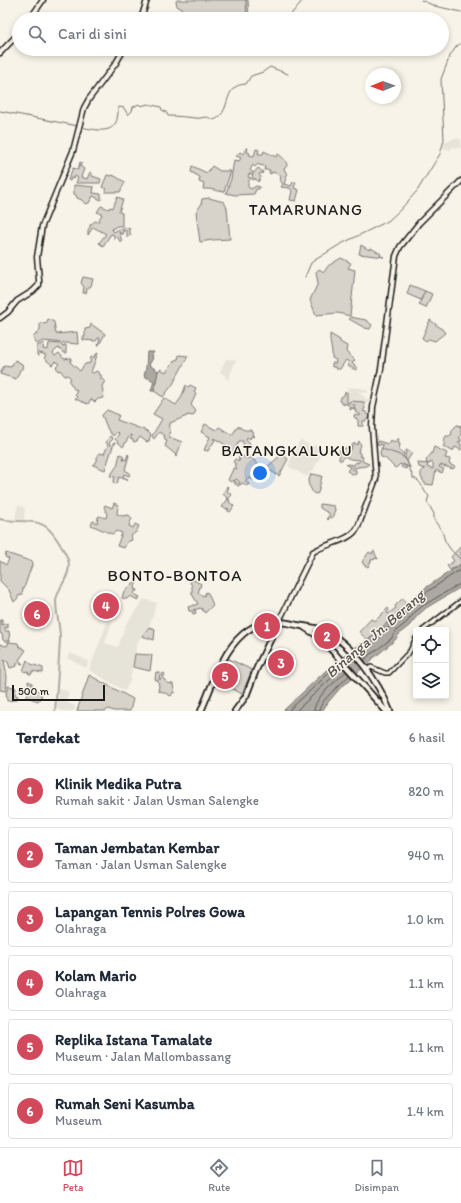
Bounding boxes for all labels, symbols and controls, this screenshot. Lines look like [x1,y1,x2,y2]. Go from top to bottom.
search box [12,12,449,56]
icon: search [26,23,48,45]
text: Cari di sini [58,25,127,43]
north arrow [365,68,401,104]
district label: TAMARUNANG [249,200,363,219]
district label: BATANGKALUKU [221,441,353,460]
your location [250,463,270,483]
district label: BONTO-BONTOA [108,566,242,585]
water label: Binanga Jn. Berang [322,585,430,682]
pin: 4 [93,591,119,621]
pin: 6 [24,599,50,629]
pin: 1 [254,611,280,641]
pin: 2 [314,621,340,651]
map controls [413,627,449,699]
button: locate [413,627,449,663]
pin: 3 [268,648,294,678]
pin: 5 [212,661,238,691]
button: layers [413,663,449,699]
scale bar [12,683,105,702]
text: 500 m [18,685,49,698]
text: Terdekat [16,727,80,747]
text: 6 hasil [409,730,445,745]
text: Klinik Medika Putra [55,775,182,793]
text: 1 [27,784,33,799]
text: 820 m [408,784,444,799]
text: Rumah sakit · Jalan Usman Salengke [55,793,259,808]
text: Taman Jembatan Kembar [55,839,219,857]
text: 2 [27,848,33,863]
text: 940 m [408,848,444,863]
text: Taman · Jalan Usman Salengke [55,857,227,872]
text: Lapangan Tennis Polres Gowa [55,903,245,921]
text: 3 [26,912,34,927]
text: 1.0 km [407,912,444,927]
text: Olahraga [55,921,107,936]
text: Kolam Mario [55,967,137,985]
text: 4 [26,976,34,991]
text: 1.1 km [409,976,444,991]
text: Olahraga [55,985,107,1000]
text: Replika Istana Tamalate [55,1031,212,1049]
text: 5 [27,1040,33,1055]
text: 1.1 km [409,1040,444,1055]
text: Museum · Jalan Mallombassang [55,1049,231,1064]
text: Rumah Seni Kasumba [55,1095,195,1113]
text: 6 [27,1104,33,1119]
text: 1.4 km [407,1104,444,1119]
text: Museum [55,1113,102,1128]
tab: Peta [62,1157,84,1194]
tab: Rute [208,1157,230,1194]
tab: Disimpan [354,1157,399,1194]

